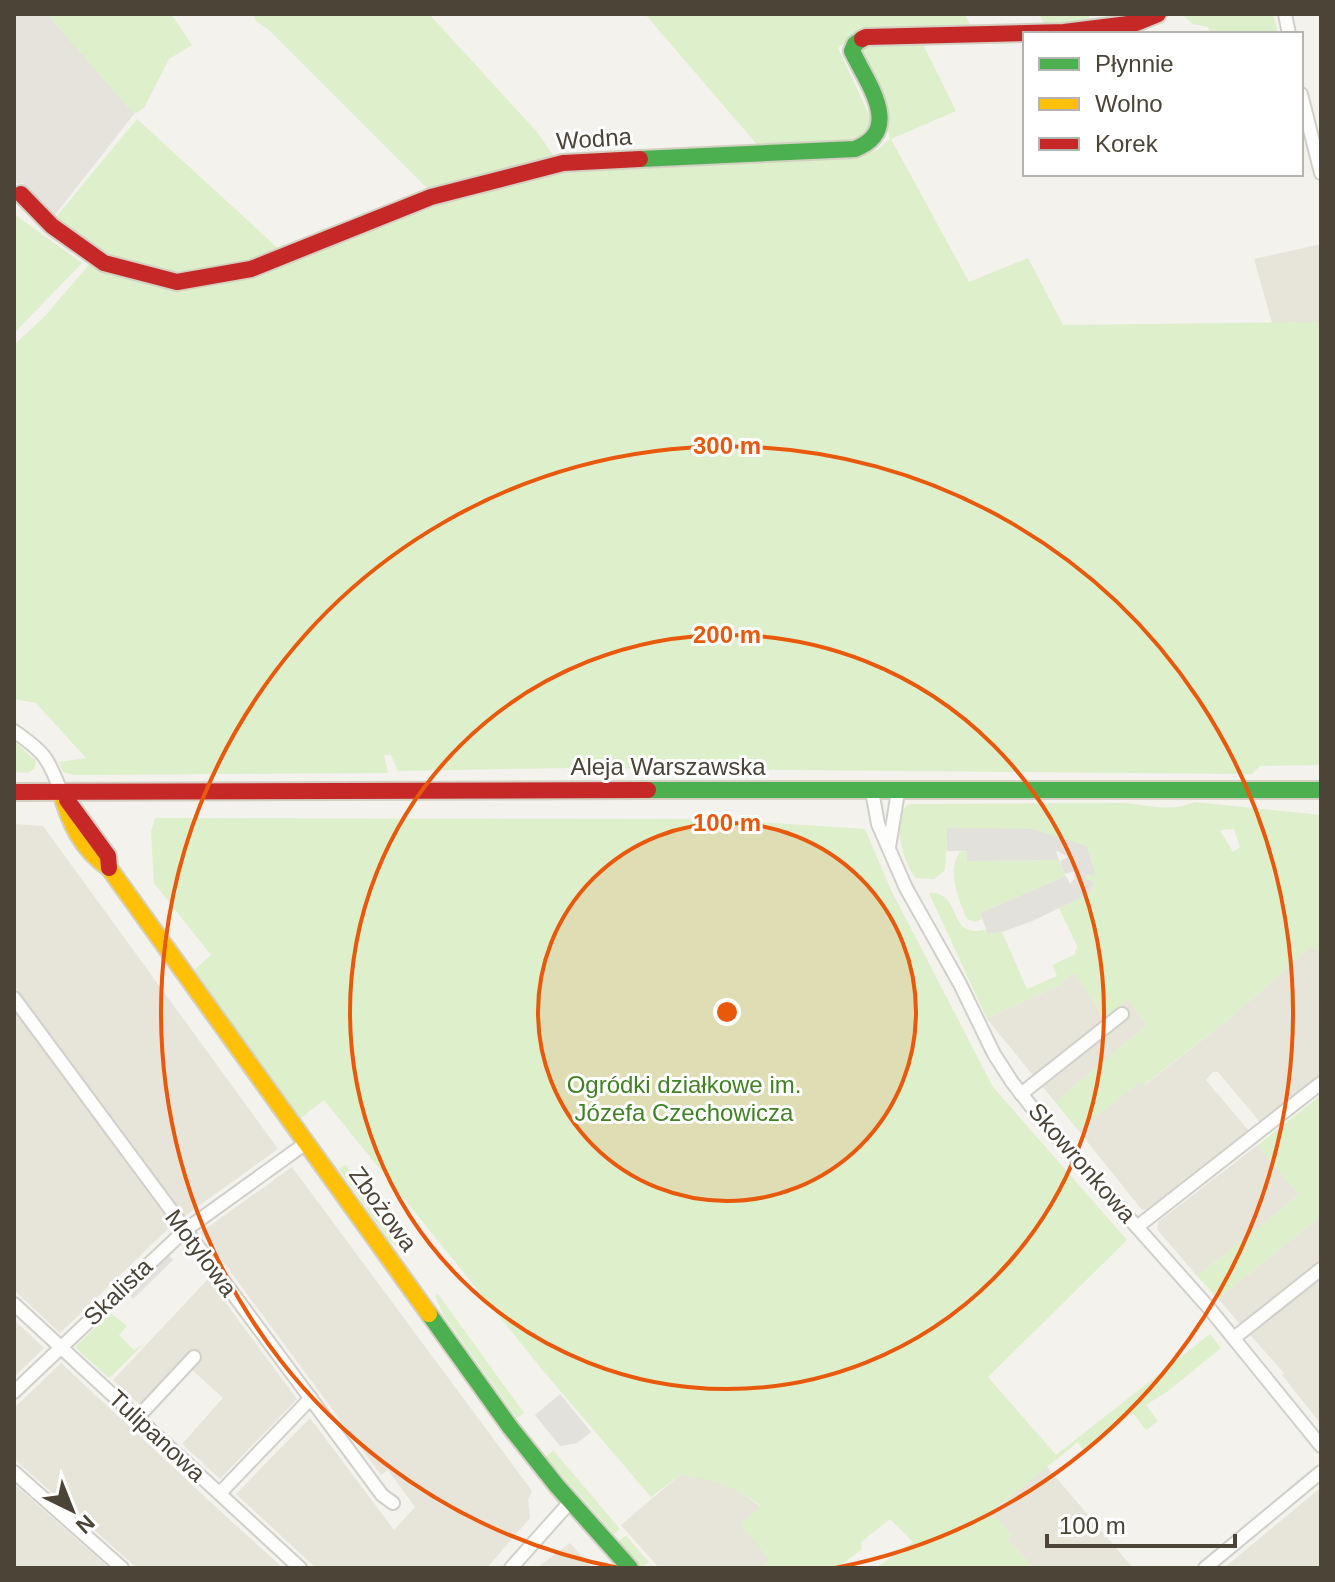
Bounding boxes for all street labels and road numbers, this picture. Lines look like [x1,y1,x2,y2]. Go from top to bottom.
street label: Wodna [555,122,633,155]
street label: Aleja Warszawska [570,753,766,780]
street label: Skowronkowa [1023,1097,1142,1228]
street label: Zbożowa [344,1161,423,1257]
street label: Motylowa [160,1204,243,1302]
street label: Skalista [78,1252,158,1331]
street label: Tulipanowa [104,1384,212,1488]

